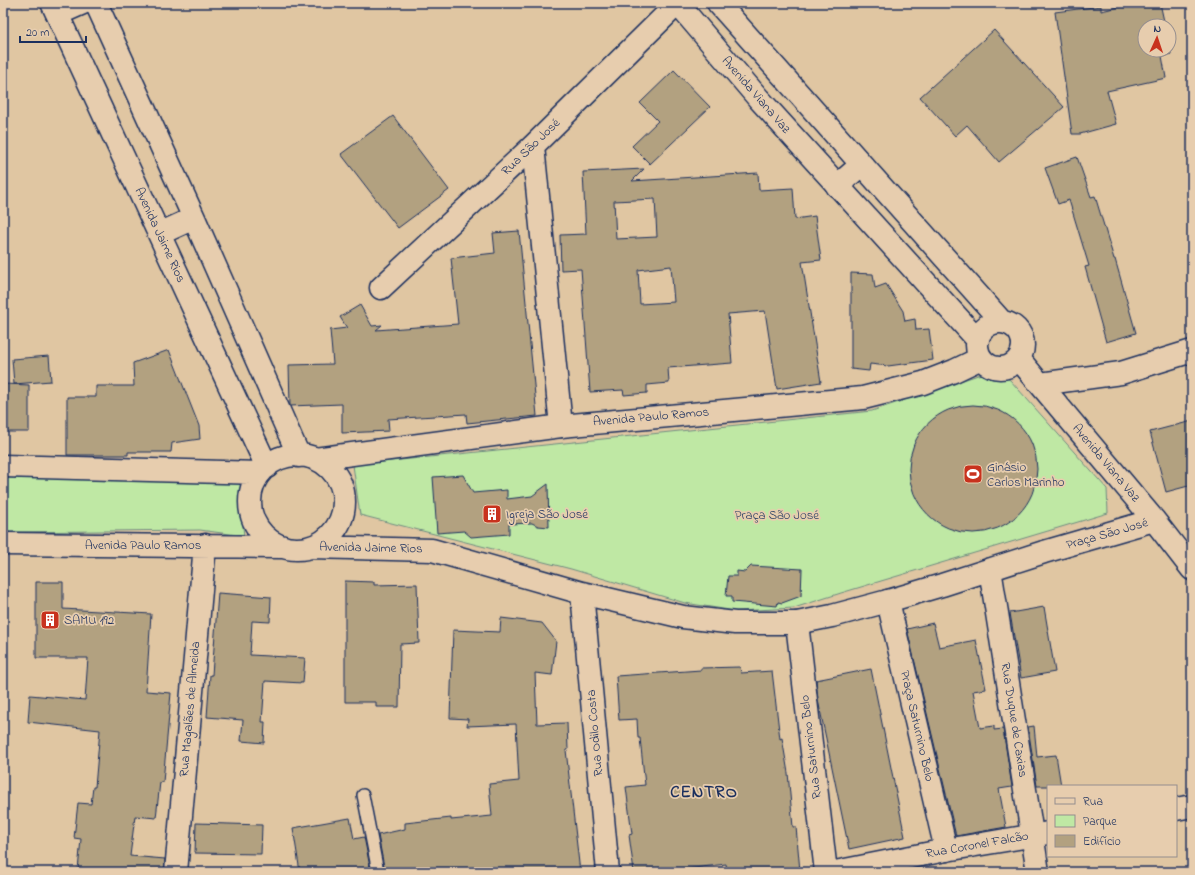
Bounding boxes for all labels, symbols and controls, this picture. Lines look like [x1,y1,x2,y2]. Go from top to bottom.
scale bar [20,18,86,44]
north arrow [1137,18,1177,58]
text: N [1153,21,1162,37]
text: 20 m [26,24,49,42]
street label: Avenida Viana Vaz [717,52,795,138]
street label: Rua São José [497,114,565,180]
street label: Avenida Jaime Rios [130,184,191,286]
street label: Avenida Paulo Ramos [592,402,710,432]
street label: Avenida Viana Vaz [1068,420,1145,507]
place label: Ginásio Carlos Marinho [987,458,1065,492]
sports icon: Ginásio Carlos Marinho [962,463,984,485]
building icon: Igreja São José [481,503,503,525]
place label: Igreja São José [506,505,588,525]
park label: Praça São José [735,506,819,525]
street label: Praça São José [1064,513,1150,555]
street label: Avenida Paulo Ramos [85,536,202,555]
street label: Avenida Jaime Rios [319,538,423,558]
building icon: SAMU 192 [39,609,61,631]
place label: SAMU 192 [64,611,115,630]
street label: Rua Magalães de Almeida [175,640,206,778]
street label: Rua Duque de Caxias [996,661,1033,779]
street label: Praça Saturnino Belo [895,668,939,784]
street label: Rua Odilo Costa [582,689,608,777]
street label: Rua Saturnino Belo [795,694,827,800]
district label: CENTRO [670,780,738,805]
legend [1047,785,1177,857]
text: Rua [1083,793,1103,811]
text: Parque [1083,813,1117,831]
street label: Rua Coronel Falcão [924,827,1030,863]
text: Edifício [1083,833,1121,851]

